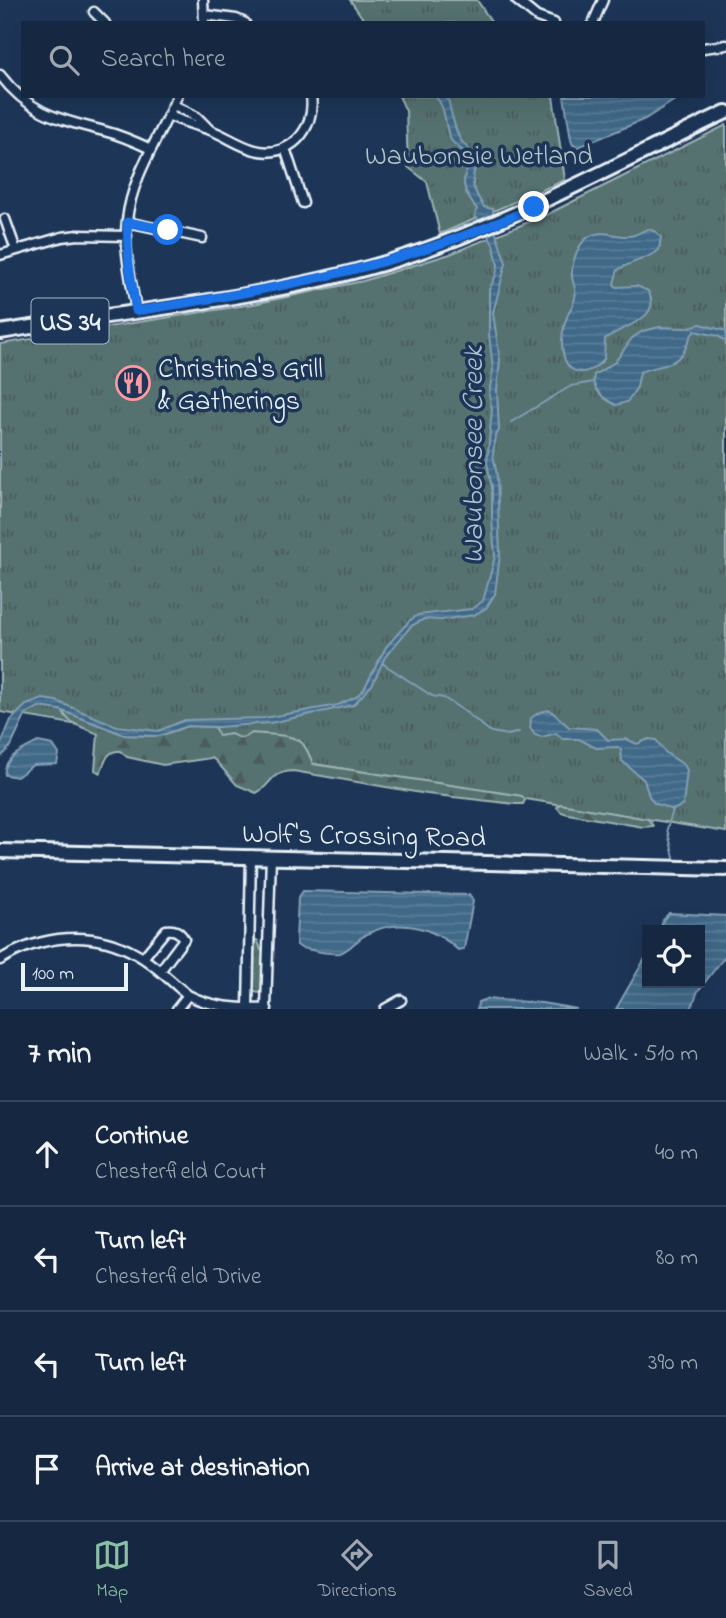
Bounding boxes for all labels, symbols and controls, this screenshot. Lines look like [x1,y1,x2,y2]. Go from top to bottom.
search box [21,21,705,98]
icon: search [45,41,83,79]
text: Search here [101,41,226,79]
park label: Waubonsie Wetland [365,137,593,178]
route end [518,191,549,222]
route start [152,214,183,245]
road number: US 34 [32,298,108,344]
water label: Waubonsee Creek [453,344,497,564]
place label: Christina's Grill & Gatherings [158,350,323,423]
restaurant icon: Christina's Grill & Gatherings [114,364,152,402]
street label: Wolf's Crossing Road [242,815,486,860]
map controls [642,925,705,988]
button: locate [642,925,705,988]
scale bar [21,960,128,992]
text: 100 m [32,961,74,988]
text: 7 min [28,1033,91,1077]
text: Walk · 510 m [583,1038,698,1071]
text: Continue [95,1118,188,1156]
icon: ahead [28,1135,66,1173]
text: 40 m [655,1137,698,1170]
text: Chesterfield Court [95,1156,266,1189]
text: Turn left [95,1223,186,1261]
icon: left [28,1240,66,1278]
text: 80 m [656,1242,698,1275]
text: Chesterfield Drive [95,1261,261,1294]
icon: left [28,1345,66,1383]
text: Turn left [95,1345,186,1383]
text: 390 m [648,1347,698,1380]
icon: arrive [28,1450,66,1488]
text: Arrive at destination [95,1450,310,1488]
tab: Map [93,1536,131,1605]
tab: Directions [318,1536,397,1605]
tab: Saved [583,1536,633,1605]

